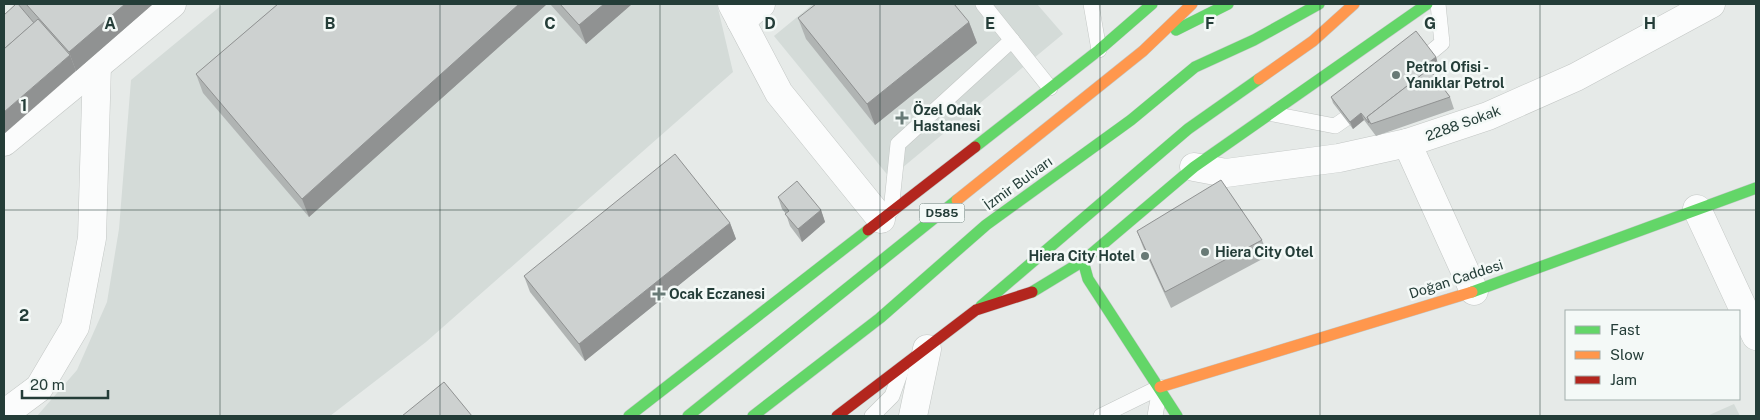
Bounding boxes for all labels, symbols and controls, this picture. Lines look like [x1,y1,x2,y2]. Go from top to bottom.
text: A [104,14,116,33]
text: B [325,14,336,33]
text: C [544,14,556,33]
text: D [764,14,776,33]
text: E [985,14,995,33]
text: F [1205,14,1215,33]
text: G [1424,14,1436,33]
text: H [1644,14,1656,33]
place label: Petrol Ofisi - Yanıklar Petrol [1406,59,1505,91]
marker: Petrol Ofisi - Yanıklar Petrol [1390,69,1402,81]
text: 1 [21,96,27,115]
place label: Özel Odak Hastanesi [913,101,981,134]
street label: 2288 Sokak [1423,102,1503,144]
marker: Özel Odak Hastanesi [895,111,909,125]
street label: İzmir Bulvarı [980,151,1055,213]
road number: D585 [920,204,964,222]
place label: Hiera City Otel [1215,244,1314,260]
marker: Hiera City Otel [1199,246,1211,258]
place label: Hiera City Hotel [1028,248,1135,264]
marker: Hiera City Hotel [1139,250,1151,262]
street label: Doğan Caddesi [1407,256,1505,302]
place label: Ocak Eczanesi [669,286,765,302]
marker: Ocak Eczanesi [653,288,665,300]
text: 2 [19,306,29,325]
legend [1565,310,1740,400]
text: Fast [1610,321,1640,338]
text: Slow [1610,346,1645,363]
scale bar [22,368,109,400]
text: Jam [1610,371,1637,388]
text: 20 m [30,376,65,393]

